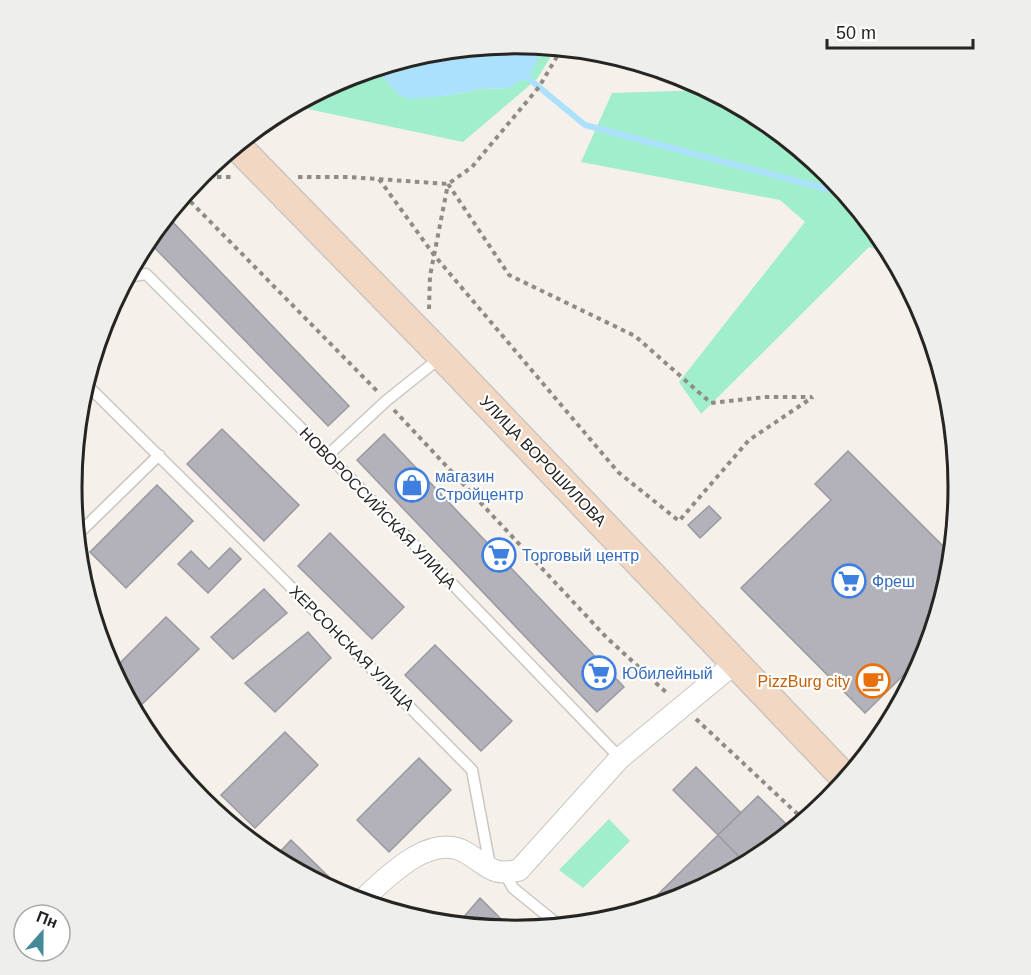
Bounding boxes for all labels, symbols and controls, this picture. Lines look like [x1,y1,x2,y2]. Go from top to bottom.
scale bar [827,12,972,50]
text: 50 m [836,23,876,43]
street label: УЛИЦА ВОРОШИЛОВА [476,393,610,530]
street label: НОВОРОССИЙСКАЯ УЛИЦА [296,423,460,592]
shop icon: магазин Стройцентр [394,467,430,503]
place label: магазин Стройцентр [435,468,524,503]
supermarket icon: Торговый центр [481,537,517,573]
place label: Торговый центр [522,547,639,564]
supermarket icon: Фреш [831,563,867,599]
place label: Фреш [872,573,915,590]
street label: ХЕРСОНСКАЯ УЛИЦА [286,582,418,714]
supermarket icon: Юбилейный [581,655,617,691]
cafe icon: PizzBurg city [855,663,891,699]
place label: Юбилейный [622,665,713,682]
place label: PizzBurg city [758,673,850,690]
north arrow [12,903,72,963]
text: Пн [34,908,60,931]

